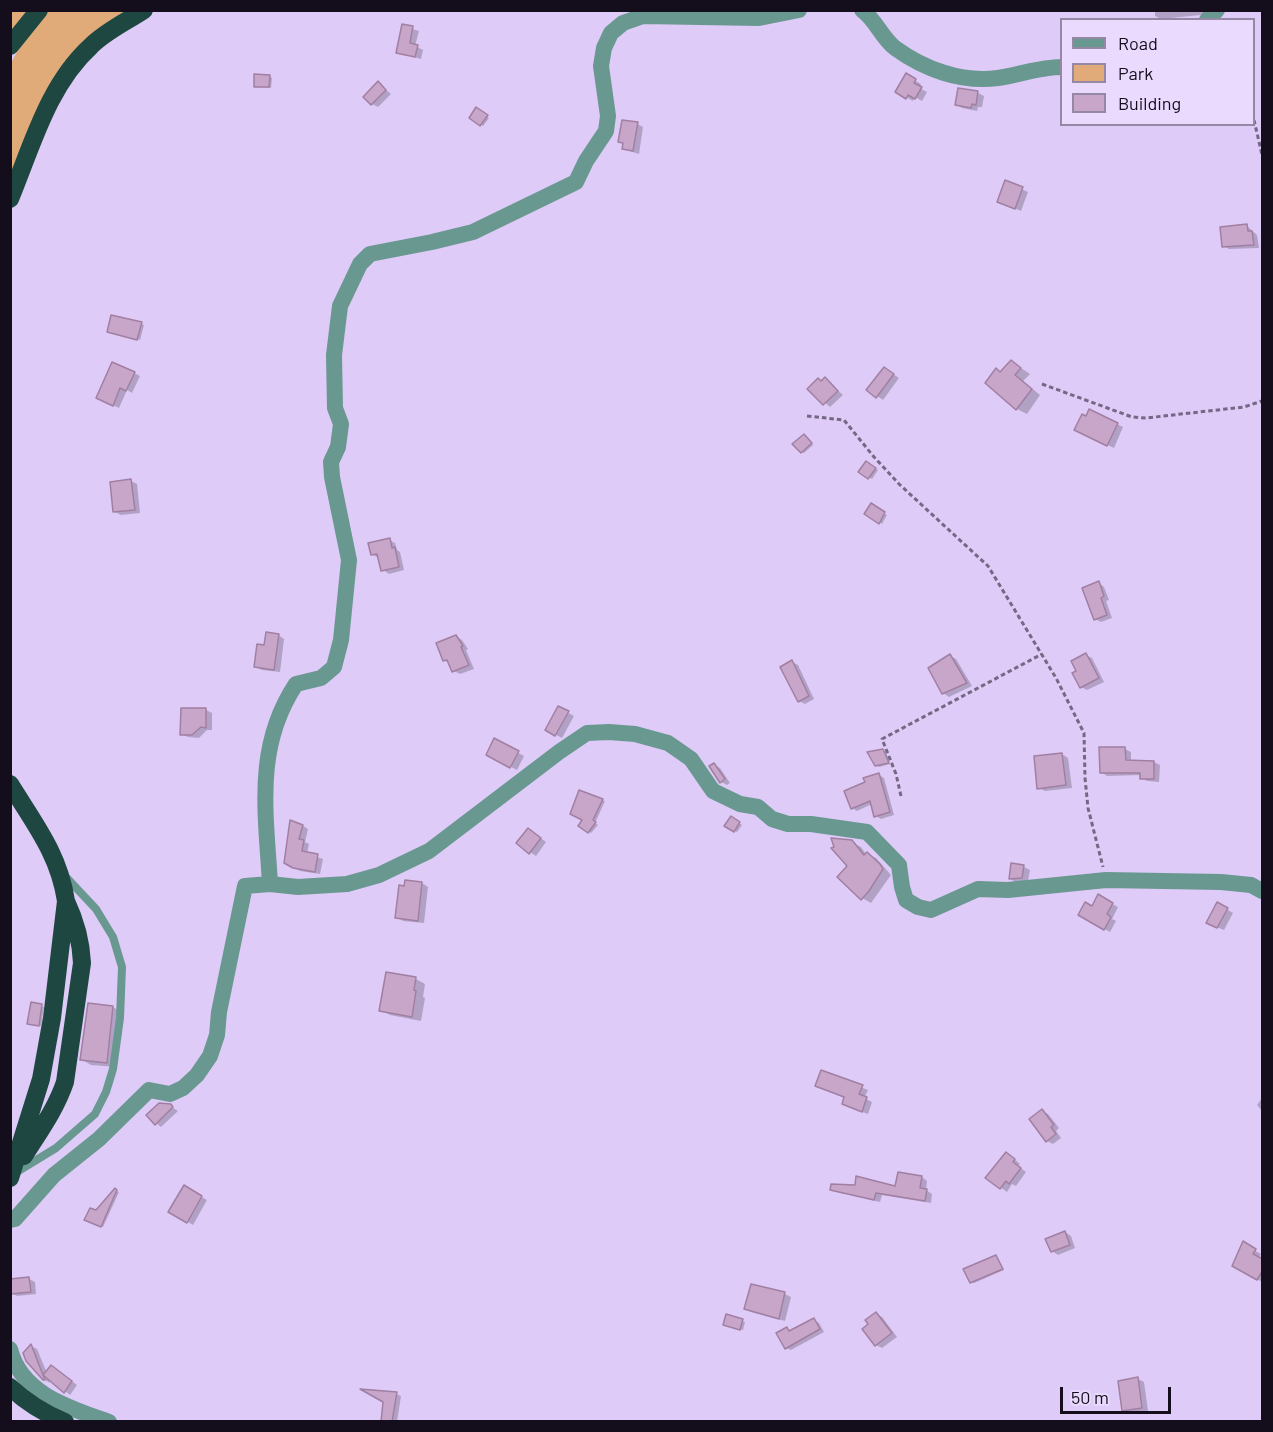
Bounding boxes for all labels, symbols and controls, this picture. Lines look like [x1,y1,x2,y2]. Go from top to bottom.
legend [1060,18,1255,126]
text: Road [1118,32,1158,54]
text: Park [1118,62,1153,84]
text: Building [1118,92,1181,114]
scale bar [1063,1375,1174,1413]
text: 50 m [1071,1386,1109,1408]

